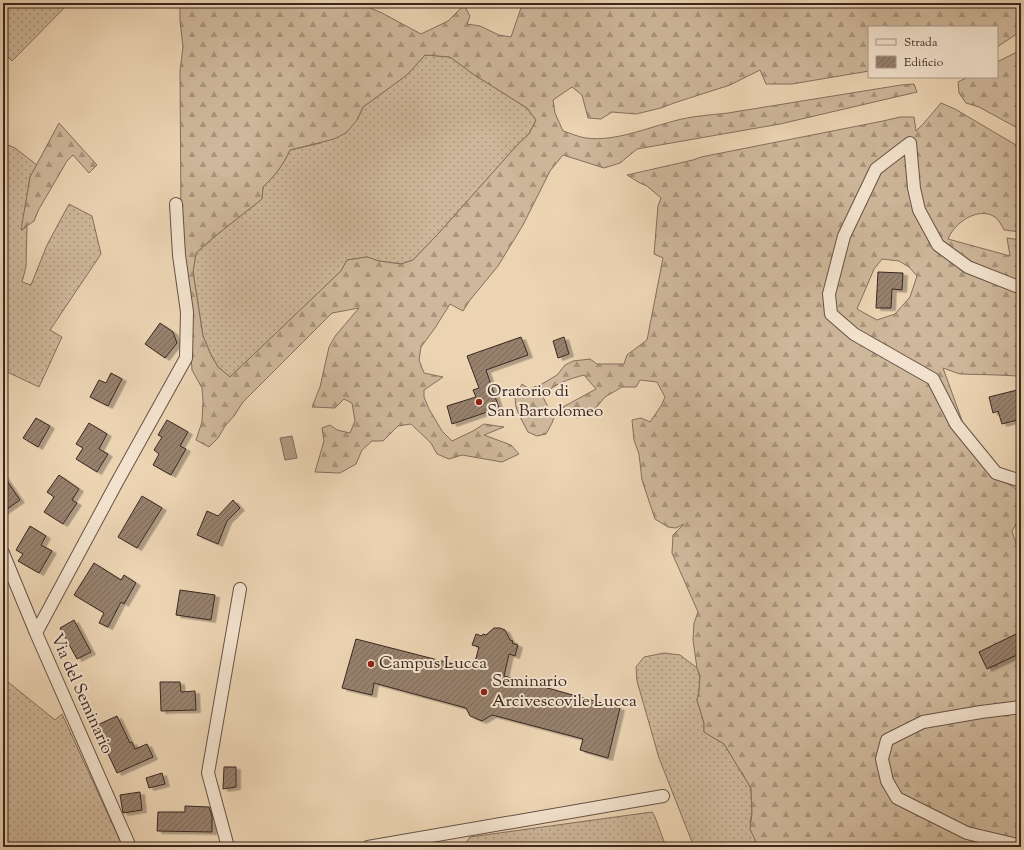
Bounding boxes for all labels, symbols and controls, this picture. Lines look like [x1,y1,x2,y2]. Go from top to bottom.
legend [868,26,998,78]
text: Strada [904,34,938,52]
text: Edificio [904,54,944,72]
place label: Oratorio di San Bartolomeo [487,380,603,424]
marker: Oratorio di San Bartolomeo [474,397,484,407]
street label: Via del Seminario [44,630,118,758]
place label: Campus Lucca [379,652,487,676]
marker: Campus Lucca [366,659,376,669]
place label: Seminario Arcivescovile Lucca [492,670,637,714]
marker: Seminario Arcivescovile Lucca [479,687,489,697]

